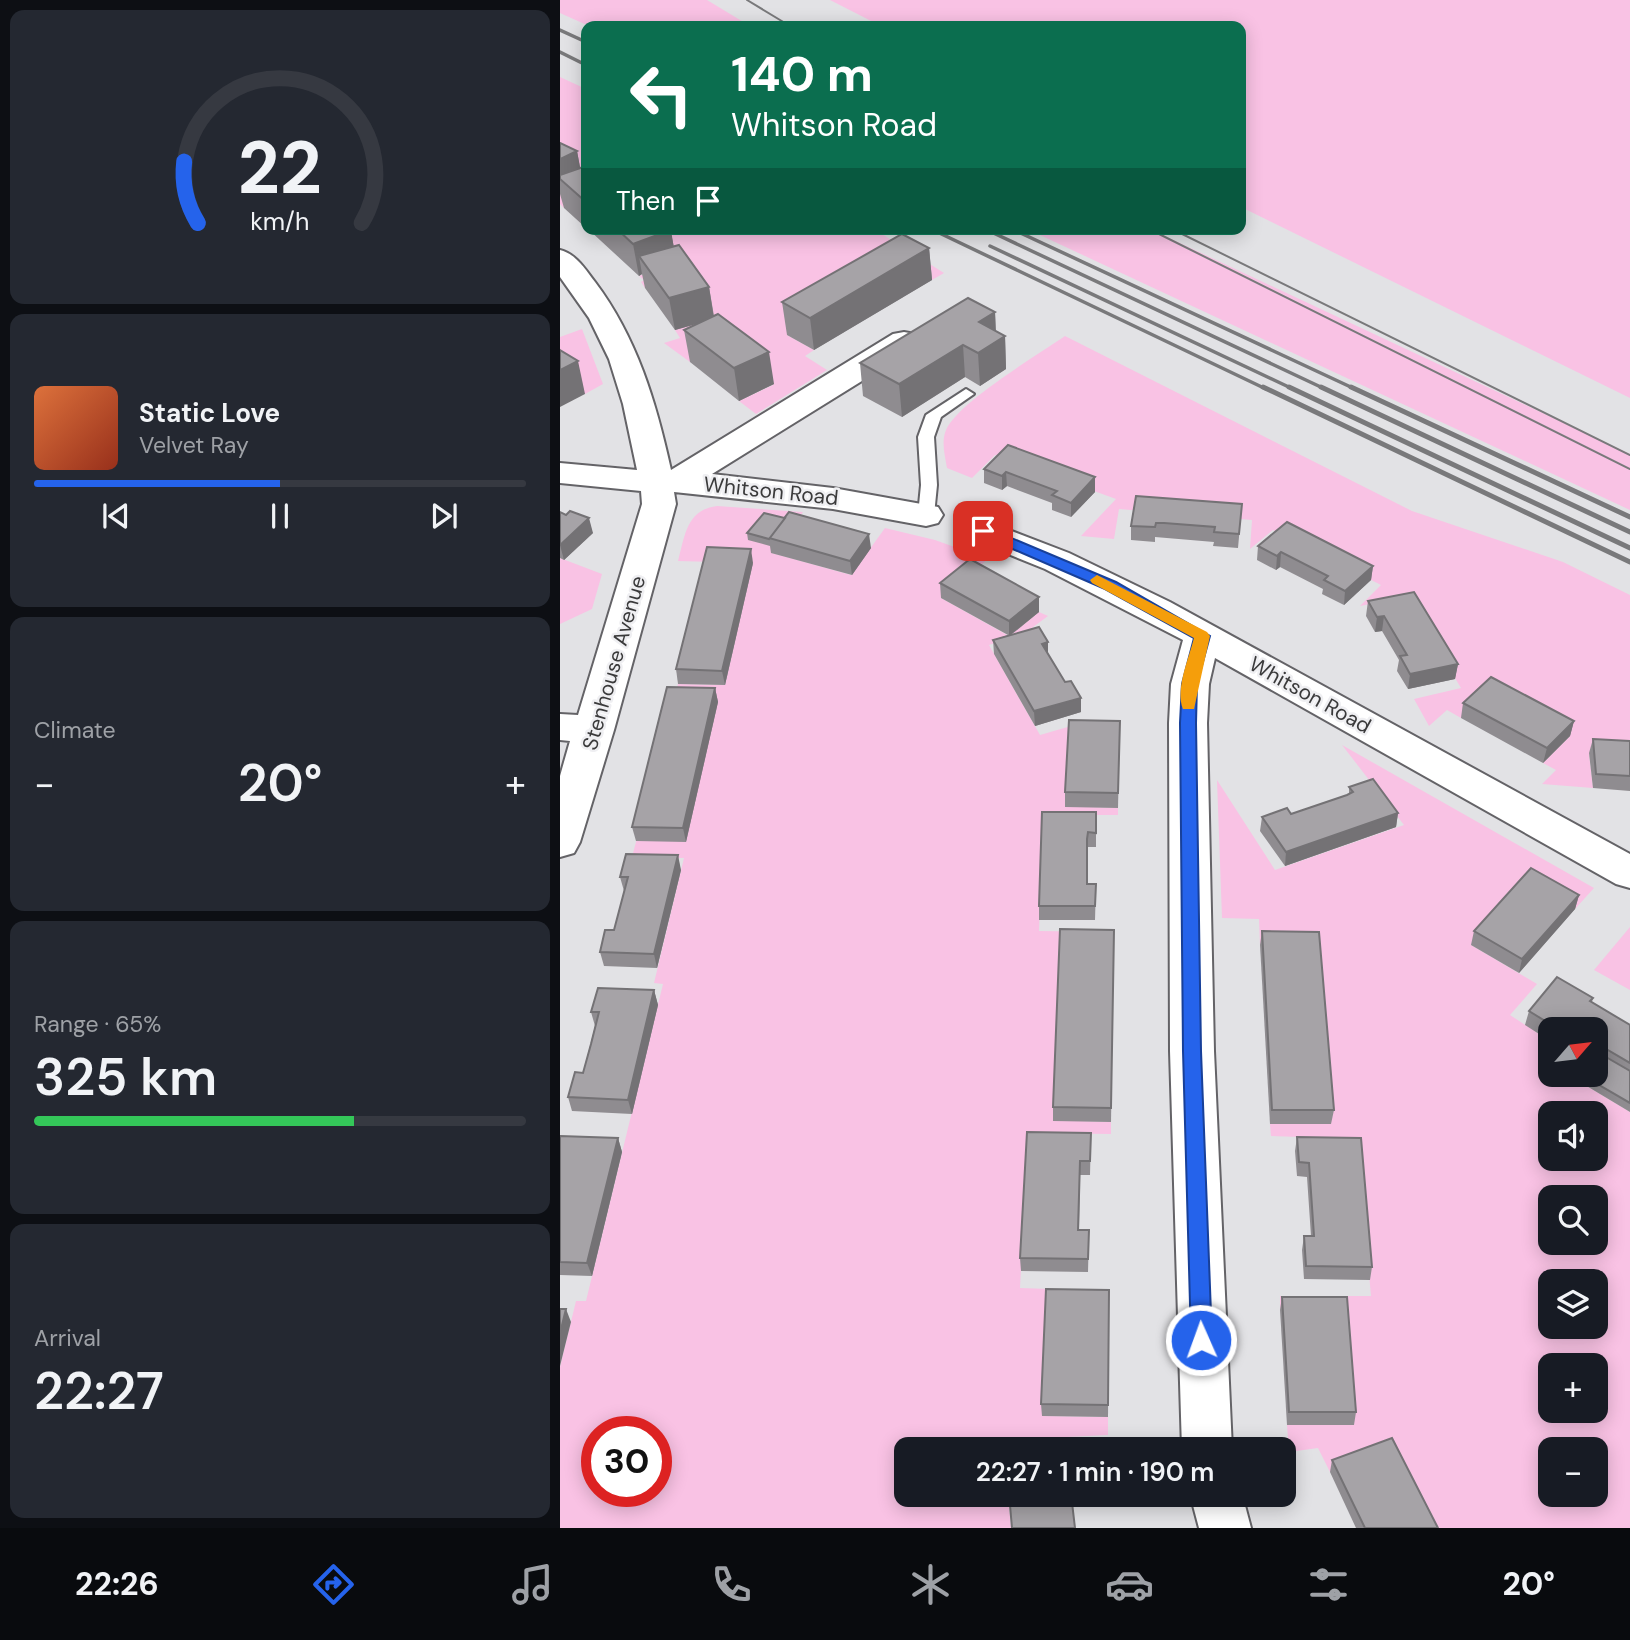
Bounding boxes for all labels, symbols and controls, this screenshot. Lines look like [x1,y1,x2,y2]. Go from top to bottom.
text: 140 m [731,42,873,106]
icon: left [616,49,707,140]
text: Whitson Road [731,104,937,146]
text: 22 [238,121,322,216]
icon: arrive [689,182,727,220]
text: Then [616,184,675,218]
text: km/h [250,205,310,238]
text: Static Love [139,396,280,430]
text: Velvet Ray [139,430,249,460]
street label: Whitson Road [702,470,840,512]
icon: previous [97,497,135,535]
icon: pause [261,497,299,535]
icon: next [425,497,463,535]
pin [953,501,1013,561]
icon: arrive [964,512,1002,550]
street label: Stenhouse Avenue [576,573,652,753]
street label: Whitson Road [1244,650,1376,740]
text: Climate [34,715,116,745]
text: 20° [238,749,322,817]
text: − [34,759,55,809]
text: + [505,759,526,809]
text: Range · 65% [34,1009,161,1039]
north arrow [1538,1017,1608,1087]
map controls [1538,1017,1608,1507]
text: 325 km [34,1043,217,1111]
button: sound [1538,1101,1608,1171]
button: search [1538,1185,1608,1255]
button: layers [1538,1269,1608,1339]
position arrow [1164,1303,1238,1377]
text: Arrival [34,1323,101,1353]
button: + [1538,1353,1608,1423]
text: 22:27 [34,1357,164,1425]
speed limit sign: 30 [581,1416,672,1507]
button: − [1538,1437,1608,1507]
text: 22:27 · 1 min · 190 m [976,1455,1214,1489]
icon: directions [309,1560,358,1609]
icon: music [508,1560,557,1609]
icon: phone [707,1560,756,1609]
icon: climate [906,1560,955,1609]
icon: car [1105,1560,1154,1609]
icon: filters [1304,1560,1353,1609]
text: 22:26 [75,1563,159,1605]
text: 20° [1502,1563,1555,1605]

